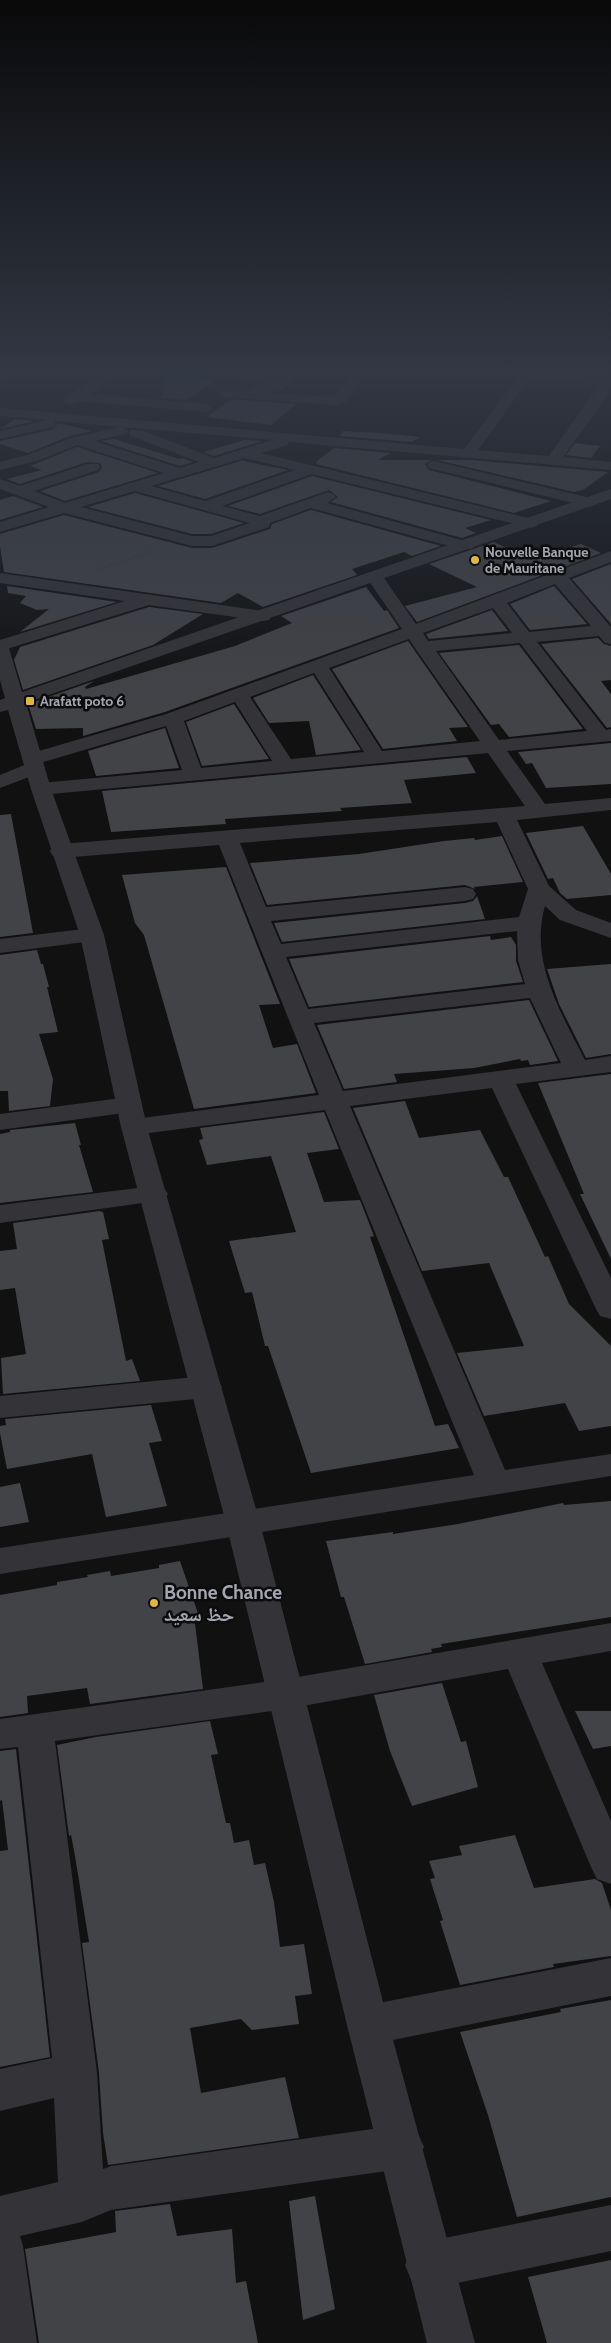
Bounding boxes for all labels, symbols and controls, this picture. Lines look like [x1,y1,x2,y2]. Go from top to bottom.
place label: Nouvelle Banque de Mauritane [485,543,589,577]
marker: Nouvelle Banque de Mauritane [469,554,481,566]
place label: Arafatt poto 6 [40,692,124,710]
marker: Arafatt poto 6 [24,695,36,707]
place label: Bonne Chance حظ سعيد [164,1581,282,1626]
marker: Bonne Chance حظ سعيد [148,1597,160,1609]

